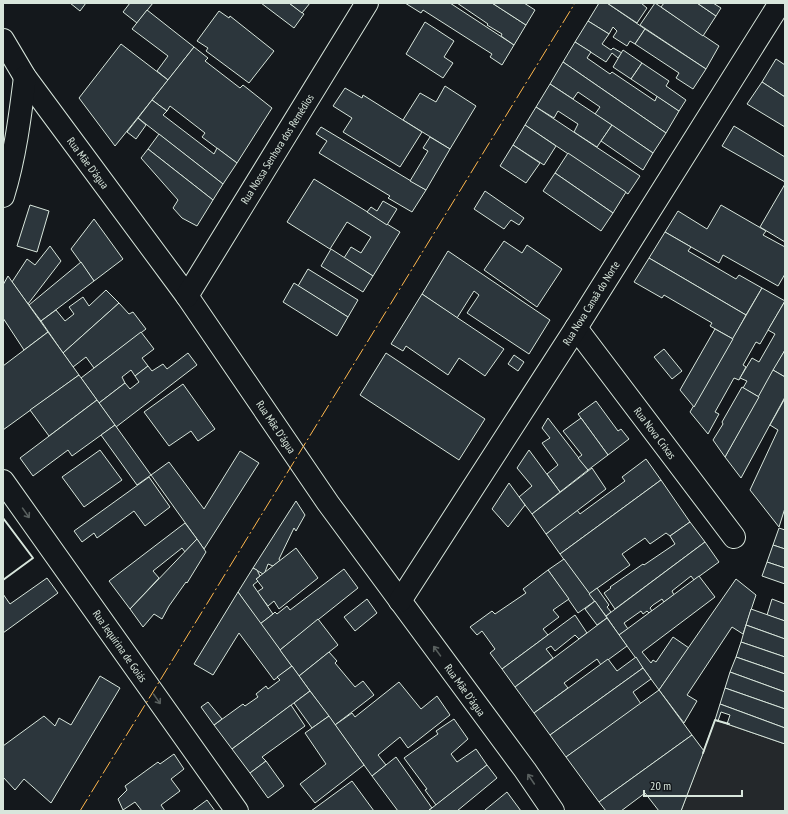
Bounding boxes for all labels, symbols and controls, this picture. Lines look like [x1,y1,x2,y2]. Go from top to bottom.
street label: Rua Nossa Senhora dos Remédios [237,91,317,207]
street label: Rua Mãe D'água [64,135,112,191]
street label: Rua Nova Canaã do Norte [559,258,623,348]
street label: Rua Mãe D'água [253,398,299,456]
street label: Rua Nova Crixas [631,404,679,462]
one-way arrow [22,507,30,518]
street label: Rua Jequirina de Goiás [90,607,150,685]
one-way arrow [433,646,441,657]
street label: Rua Mãe D'água [441,661,489,719]
one-way arrow [153,693,161,704]
scale bar [644,772,742,798]
one-way arrow [527,774,535,785]
text: 20 m [650,778,671,793]

